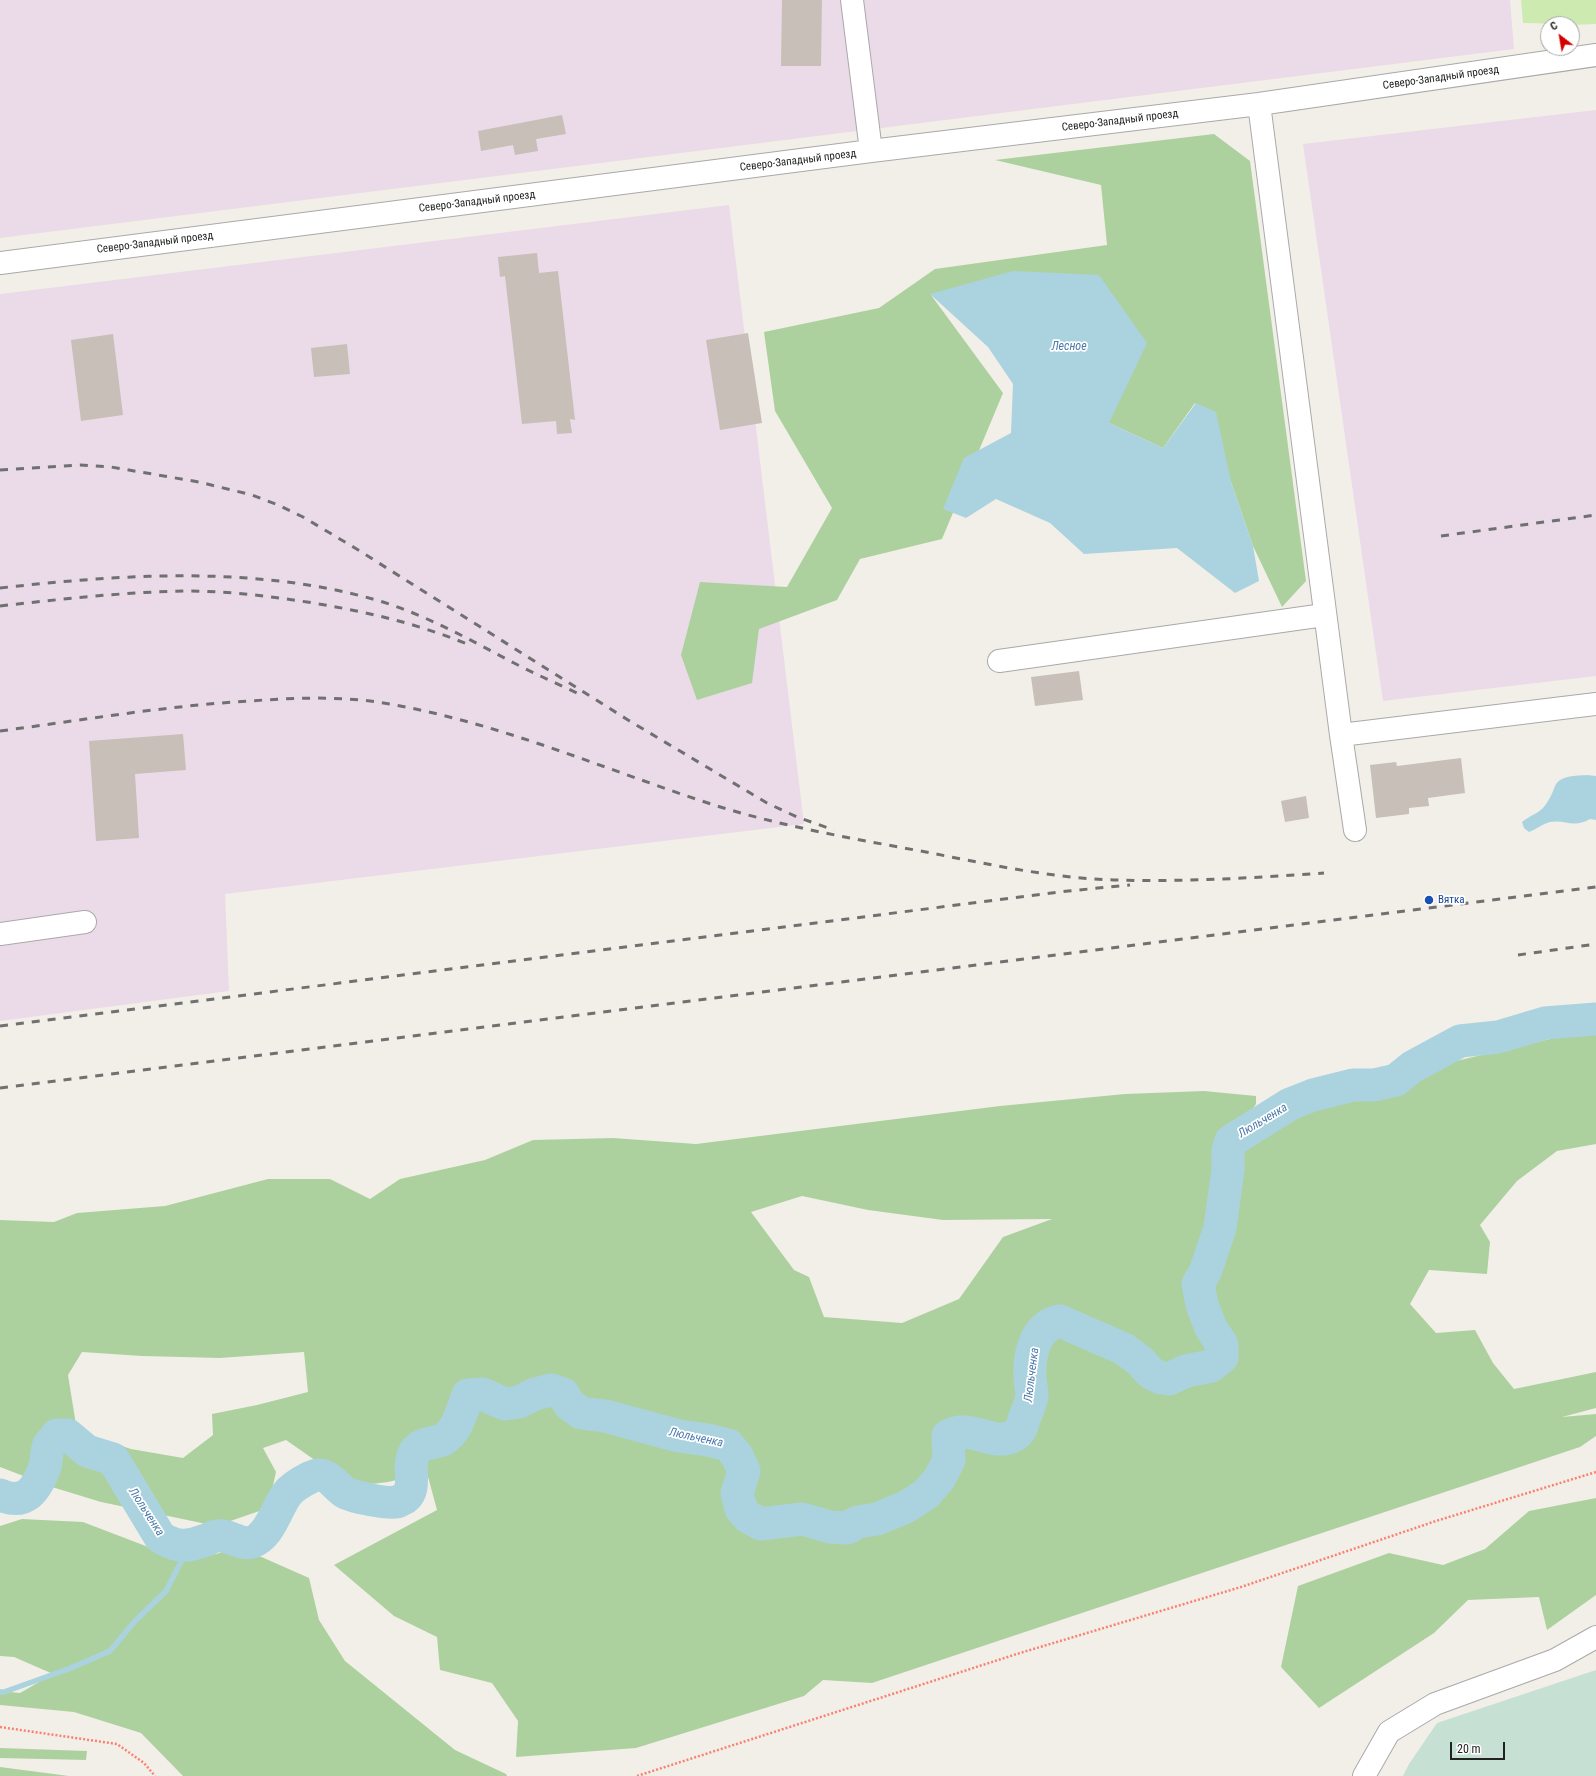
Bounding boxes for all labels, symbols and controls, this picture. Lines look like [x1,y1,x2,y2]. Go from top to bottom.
north arrow [1540,16,1580,56]
text: С [1548,19,1560,33]
street label: Северо-Западный проезд [1382,63,1500,93]
street label: Северо-Западный проезд [1061,107,1179,135]
street label: Северо-Западный проезд [739,147,857,175]
street label: Северо-Западный проезд [418,188,536,216]
street label: Северо-Западный проезд [96,229,214,257]
water label: Лесное [1051,340,1087,354]
place label: Вятка [1438,893,1465,907]
marker: Вятка [1423,894,1435,906]
water label: Люльченка [1236,1101,1290,1141]
water label: Люльченка [1022,1347,1042,1403]
water label: Люльченка [668,1425,724,1451]
water label: Люльченка [125,1485,167,1539]
scale bar [1452,1734,1507,1760]
text: 20 m [1457,1742,1481,1756]

